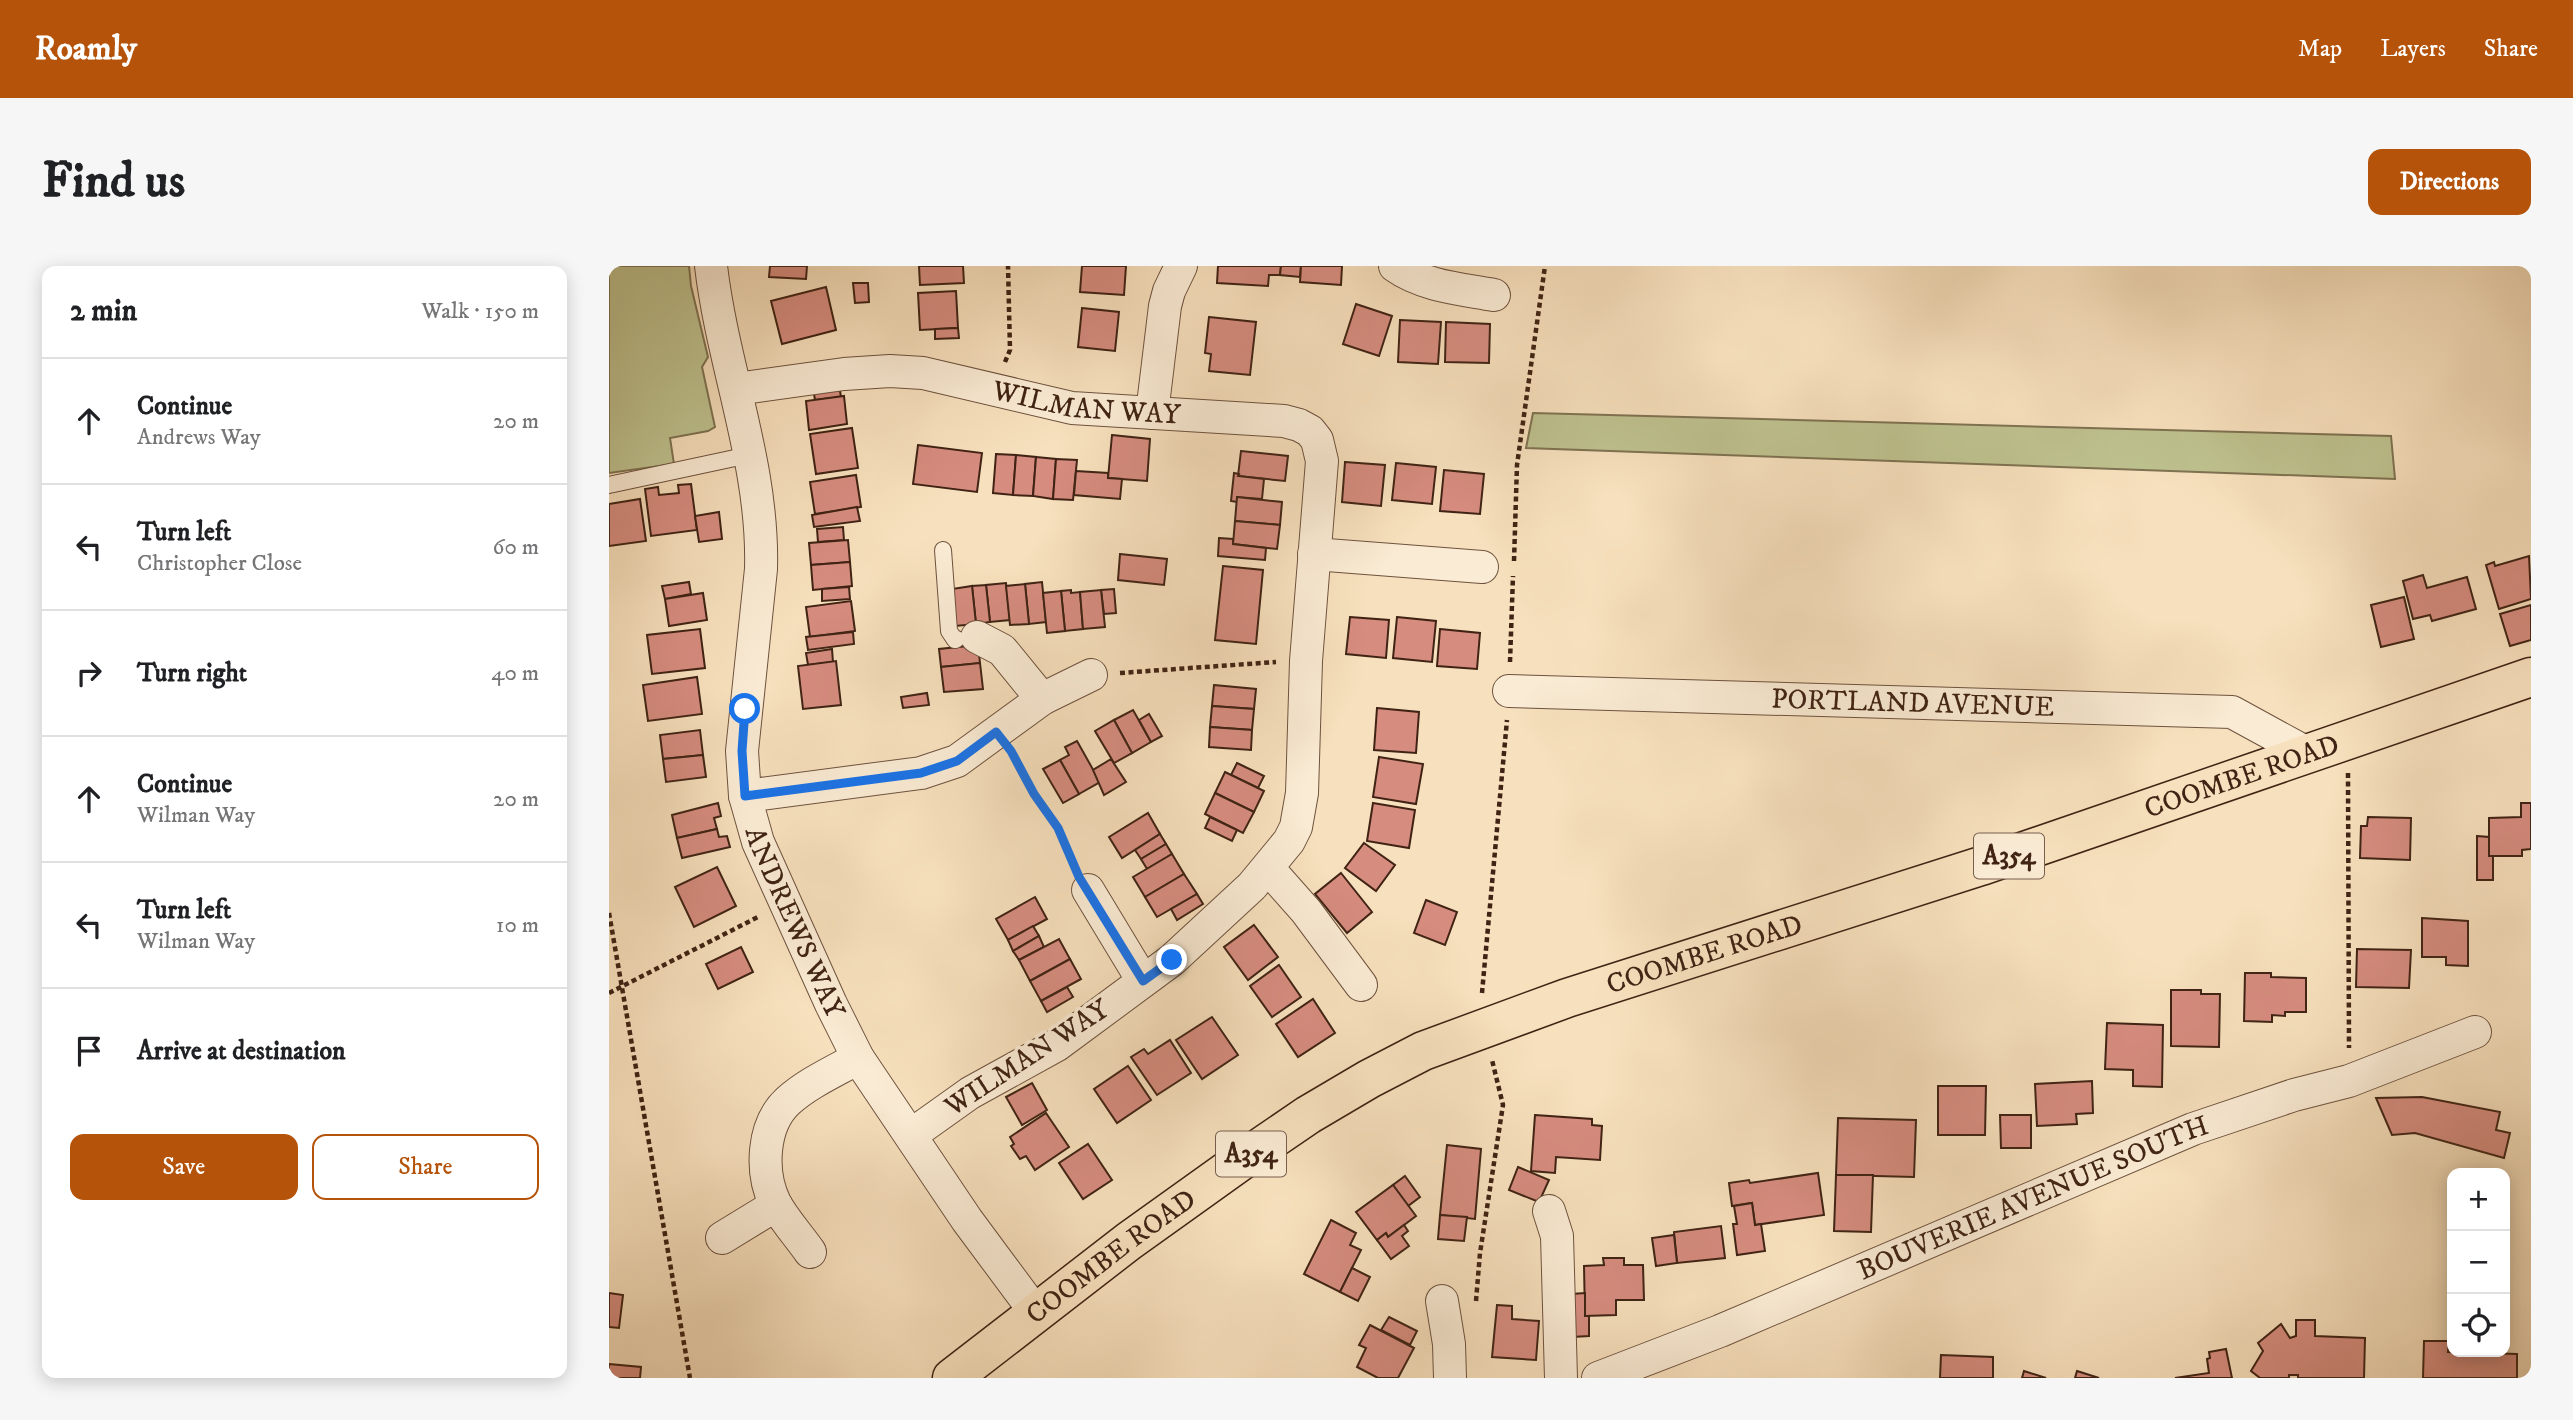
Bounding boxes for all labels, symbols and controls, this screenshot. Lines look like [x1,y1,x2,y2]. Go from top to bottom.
text: Roamly [35,29,137,70]
text: Map [2298,34,2342,64]
text: Layers [2380,34,2446,64]
text: Share [2484,34,2538,64]
button: Directions [2368,149,2531,215]
text: Find us [42,151,185,213]
text: 2 min [70,293,137,330]
text: Walk · 150 m [422,297,539,326]
street label: WILMAN WAY [988,372,1182,432]
text: Continue [137,390,232,423]
icon: ahead [70,402,108,440]
text: 20 m [493,407,539,436]
text: Andrews Way [137,423,261,452]
text: Turn left [137,516,231,549]
icon: left [70,528,108,566]
text: 60 m [492,533,539,562]
text: Christopher Close [137,549,302,578]
icon: right [70,654,108,692]
text: Turn right [137,657,247,690]
text: 40 m [491,659,539,688]
street label: PORTLAND AVENUE [1771,681,2055,724]
route start [729,693,760,724]
street label: COOMBE ROAD [2140,727,2344,826]
text: Continue [137,768,232,801]
icon: ahead [70,780,108,818]
text: 20 m [493,785,539,814]
text: Wilman Way [137,801,255,830]
street label: ANDREWS WAY [737,823,853,1024]
road number: A354 [1974,834,2044,878]
text: Turn left [137,894,231,927]
icon: left [70,906,108,944]
street label: COOMBE ROAD [1602,907,1807,1002]
text: 10 m [496,911,539,940]
text: Wilman Way [137,927,255,956]
route end [1156,944,1187,975]
street label: WILMAN WAY [937,992,1116,1125]
icon: arrive [70,1032,108,1070]
text: Arrive at destination [137,1035,346,1068]
street label: BOUVERIE AVENUE SOUTH [1852,1108,2213,1288]
road number: A354 [1216,1132,1286,1177]
button: Save [70,1134,298,1200]
button: Share [312,1134,539,1200]
map controls [2447,1168,2510,1357]
button: + [2447,1168,2510,1231]
street label: COOMBE ROAD [1019,1181,1203,1332]
button: − [2447,1231,2510,1294]
button: locate [2447,1294,2510,1357]

